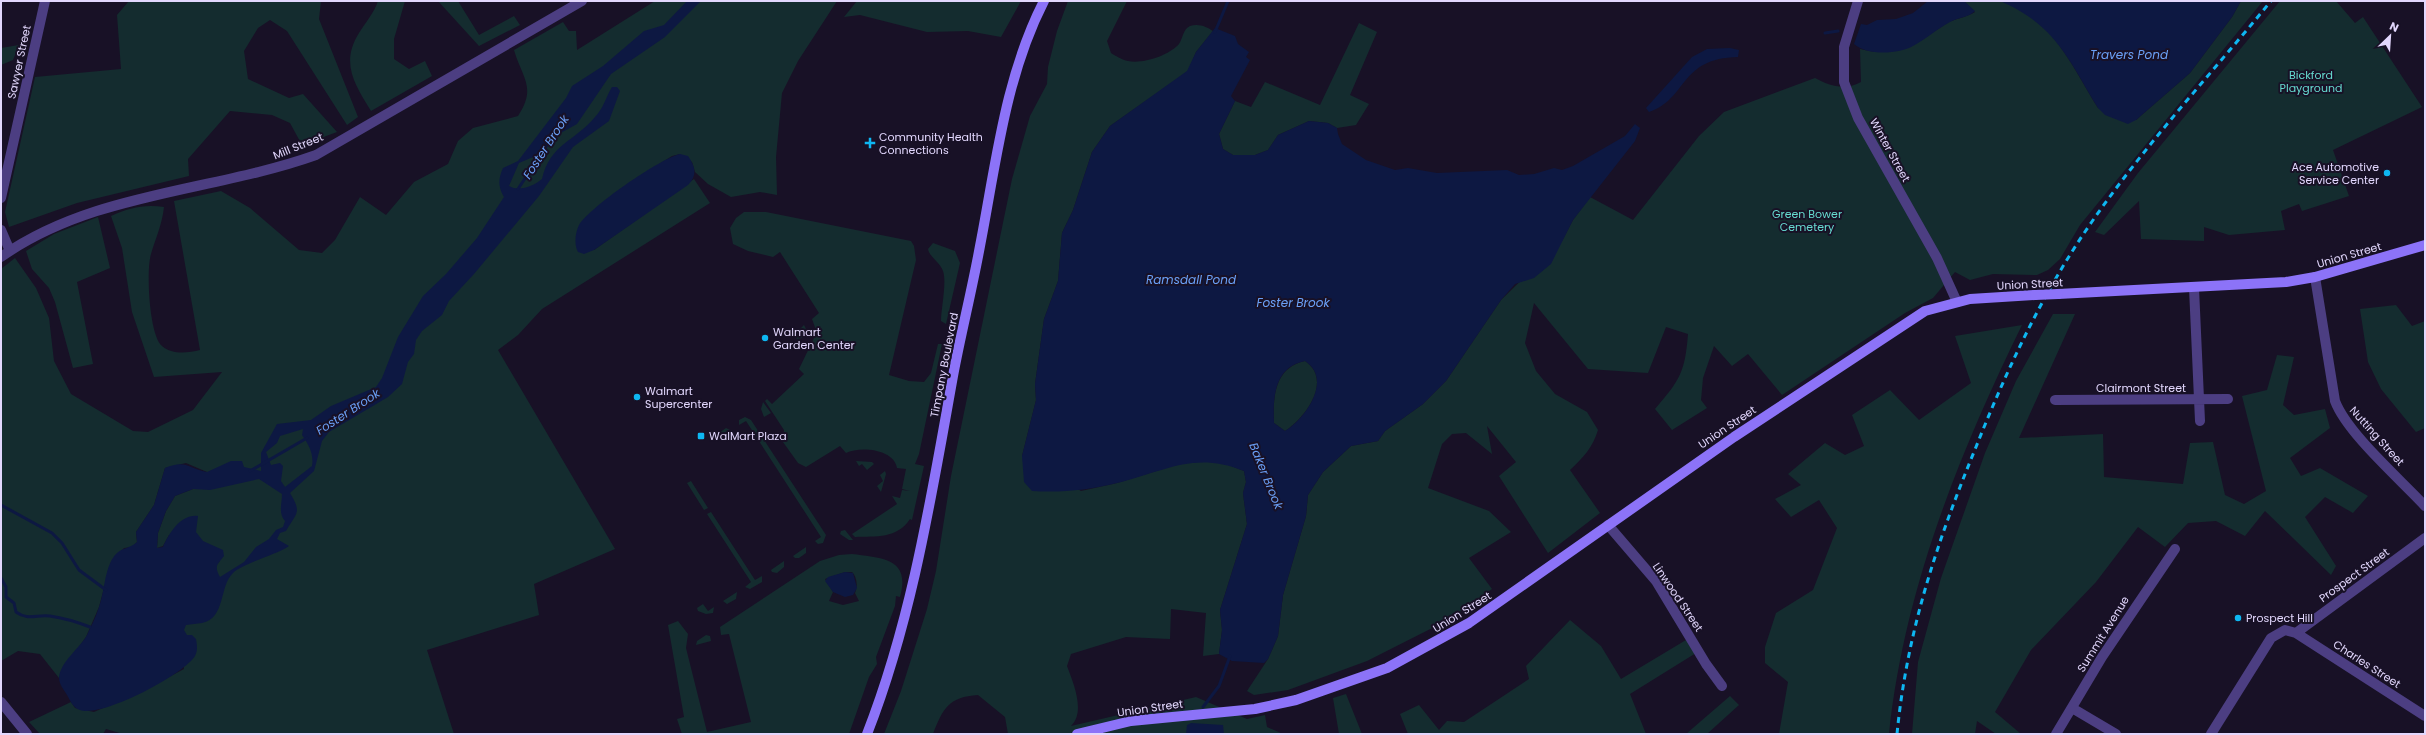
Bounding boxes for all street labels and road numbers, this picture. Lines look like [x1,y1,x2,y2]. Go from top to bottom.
street label: Sawyer Street [3,24,35,100]
street label: Winter Street [1866,115,1914,185]
street label: Mill Street [271,129,325,163]
street label: Union Street [2315,238,2383,272]
street label: Union Street [1996,274,2064,294]
street label: Timpany Boulevard [926,311,962,419]
street label: Clairmont Street [2096,380,2186,396]
street label: Union Street [1695,402,1759,452]
street label: Nutting Street [2346,403,2408,469]
street label: Prospect Street [2316,544,2392,606]
street label: Linwood Street [1649,559,1707,635]
street label: Union Street [1430,588,1494,636]
street label: Summit Avenue [2073,593,2133,675]
street label: Charles Street [2330,636,2404,692]
street label: Union Street [1116,695,1184,721]

